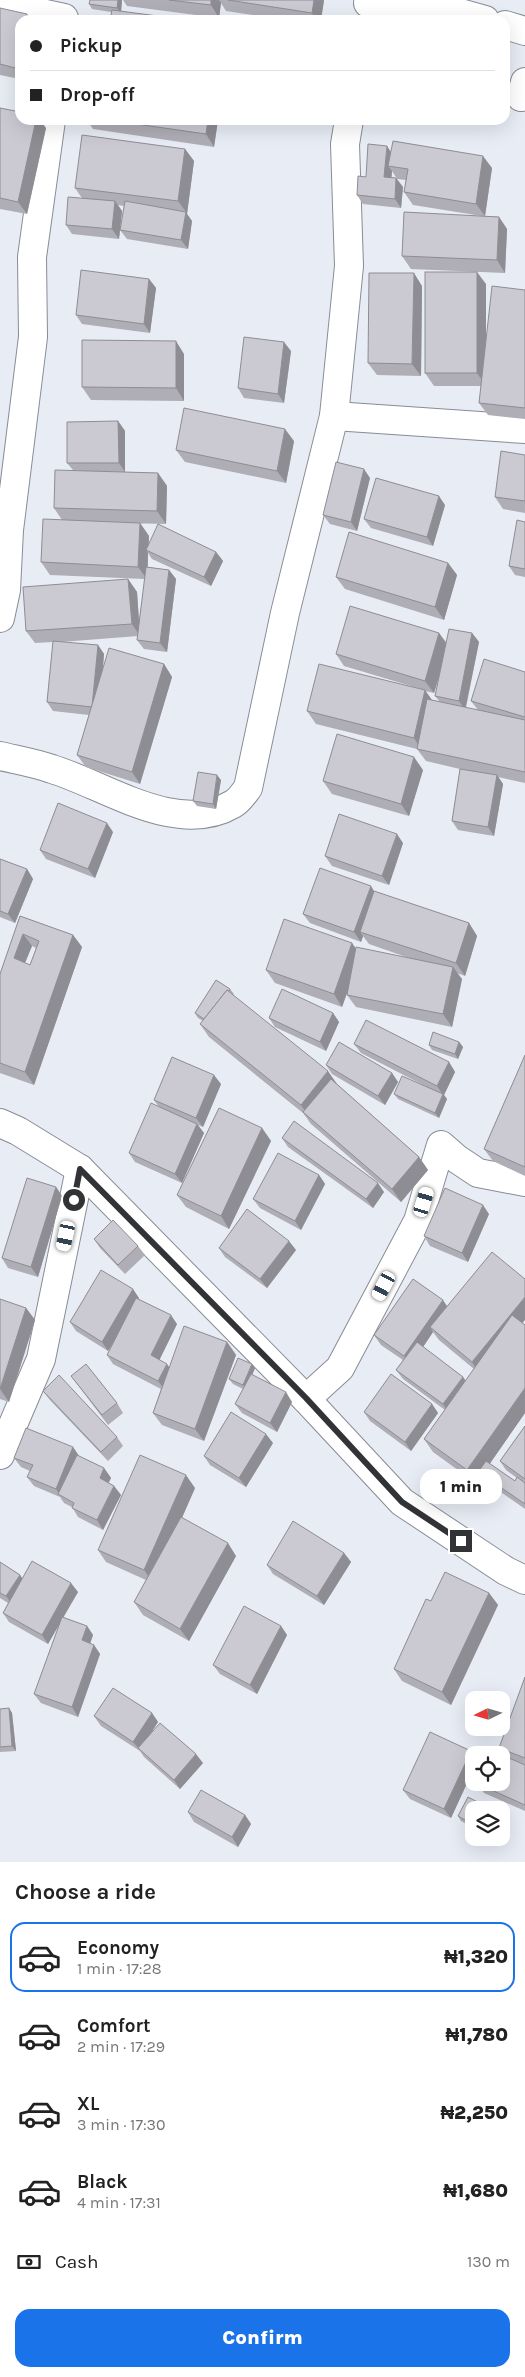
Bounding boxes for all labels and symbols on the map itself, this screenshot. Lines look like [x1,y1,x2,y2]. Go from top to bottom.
car [412,1185,435,1219]
route start [63,1189,85,1211]
car [55,1220,76,1252]
car [370,1269,397,1303]
callout: 1 min [420,1468,502,1504]
route end [450,1530,472,1552]
north arrow [465,1691,510,1736]

